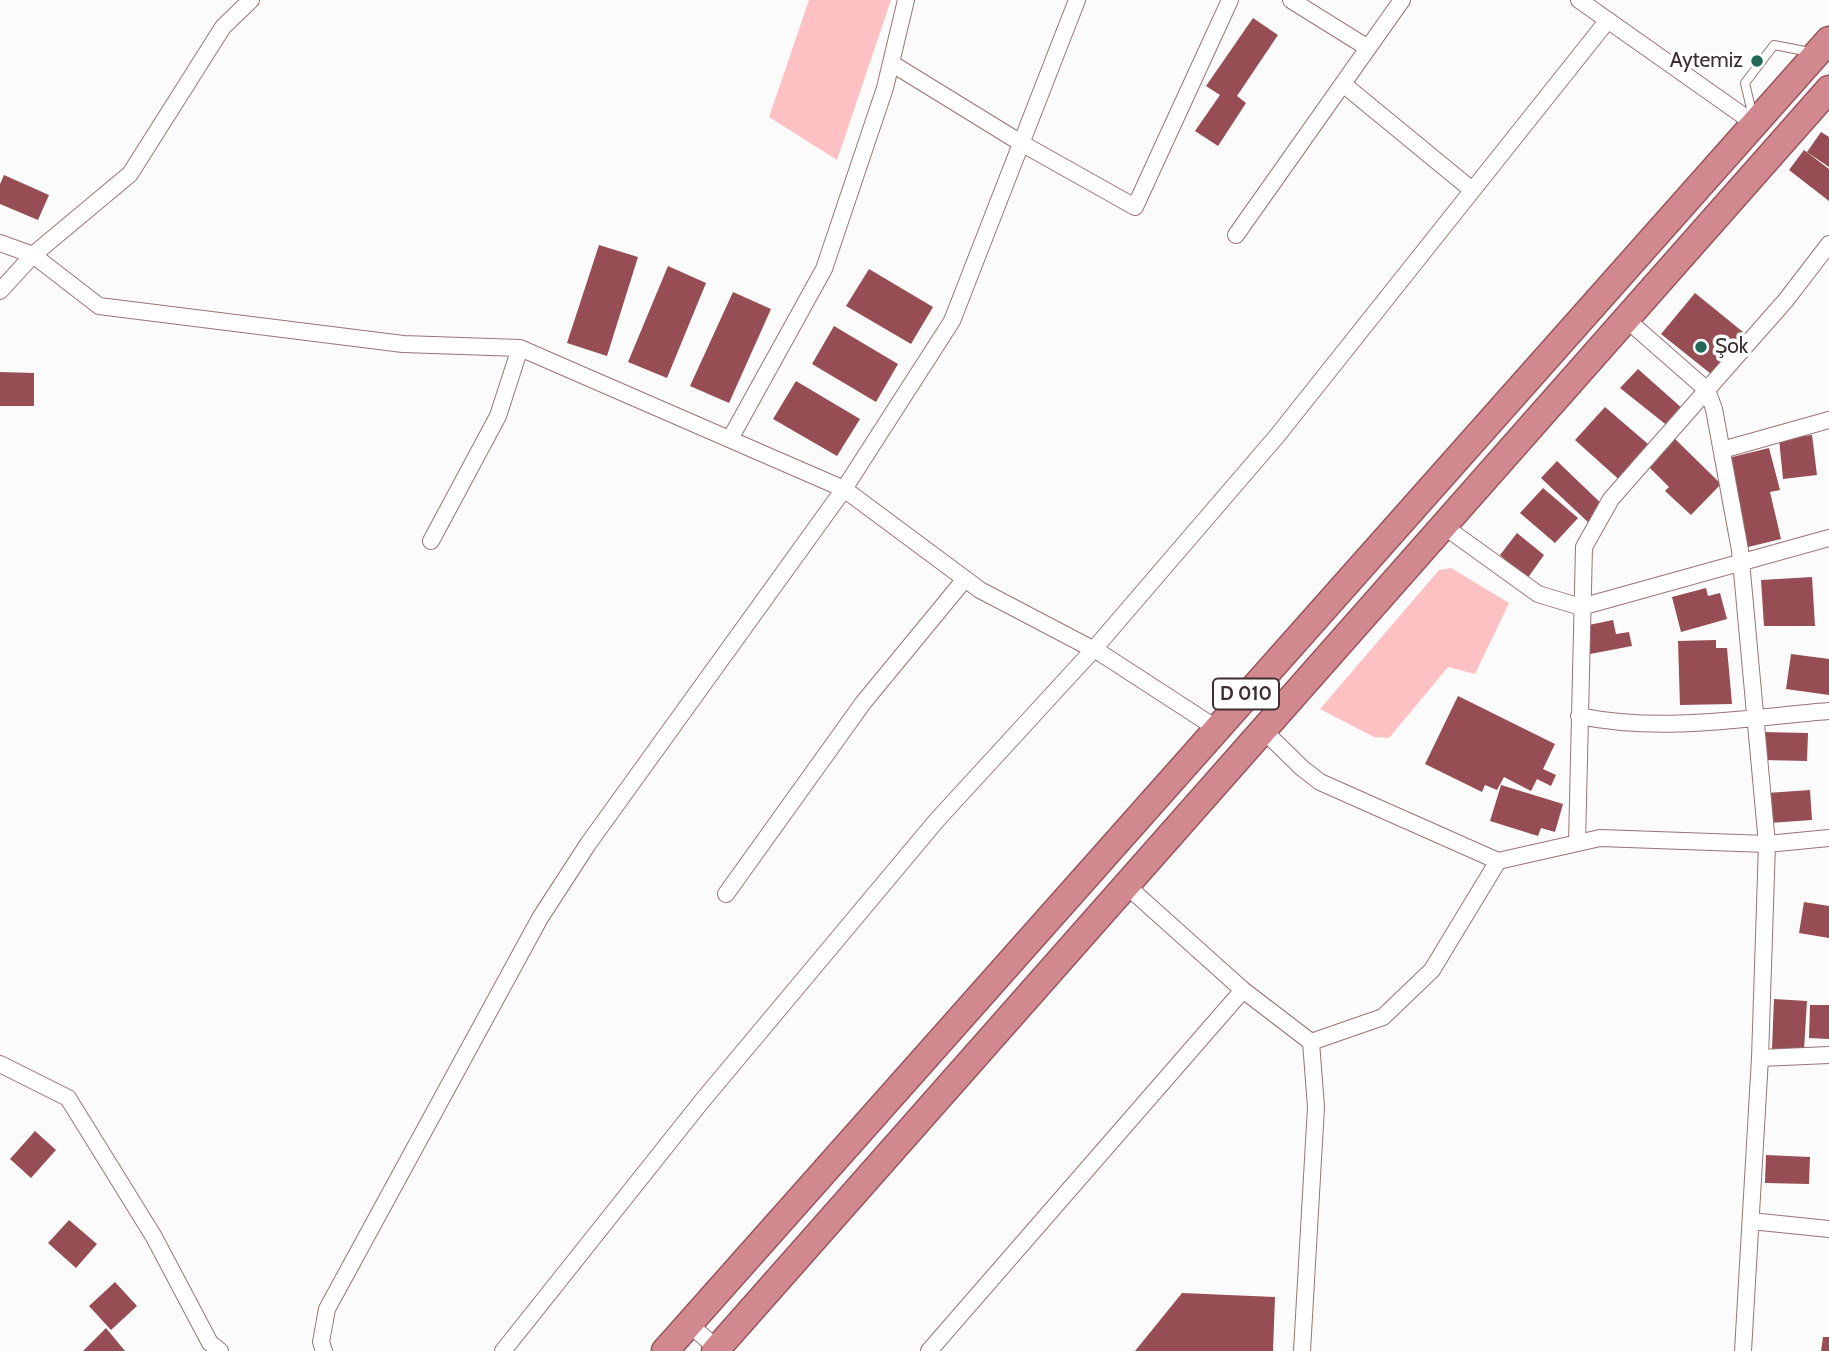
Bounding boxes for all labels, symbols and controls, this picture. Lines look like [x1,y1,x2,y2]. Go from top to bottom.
place label: Aytemiz [1670,48,1743,74]
marker: Aytemiz [1749,53,1765,69]
place label: Şok [1715,334,1748,360]
marker: Şok [1693,339,1709,355]
road number: D 010 [1213,678,1279,709]

